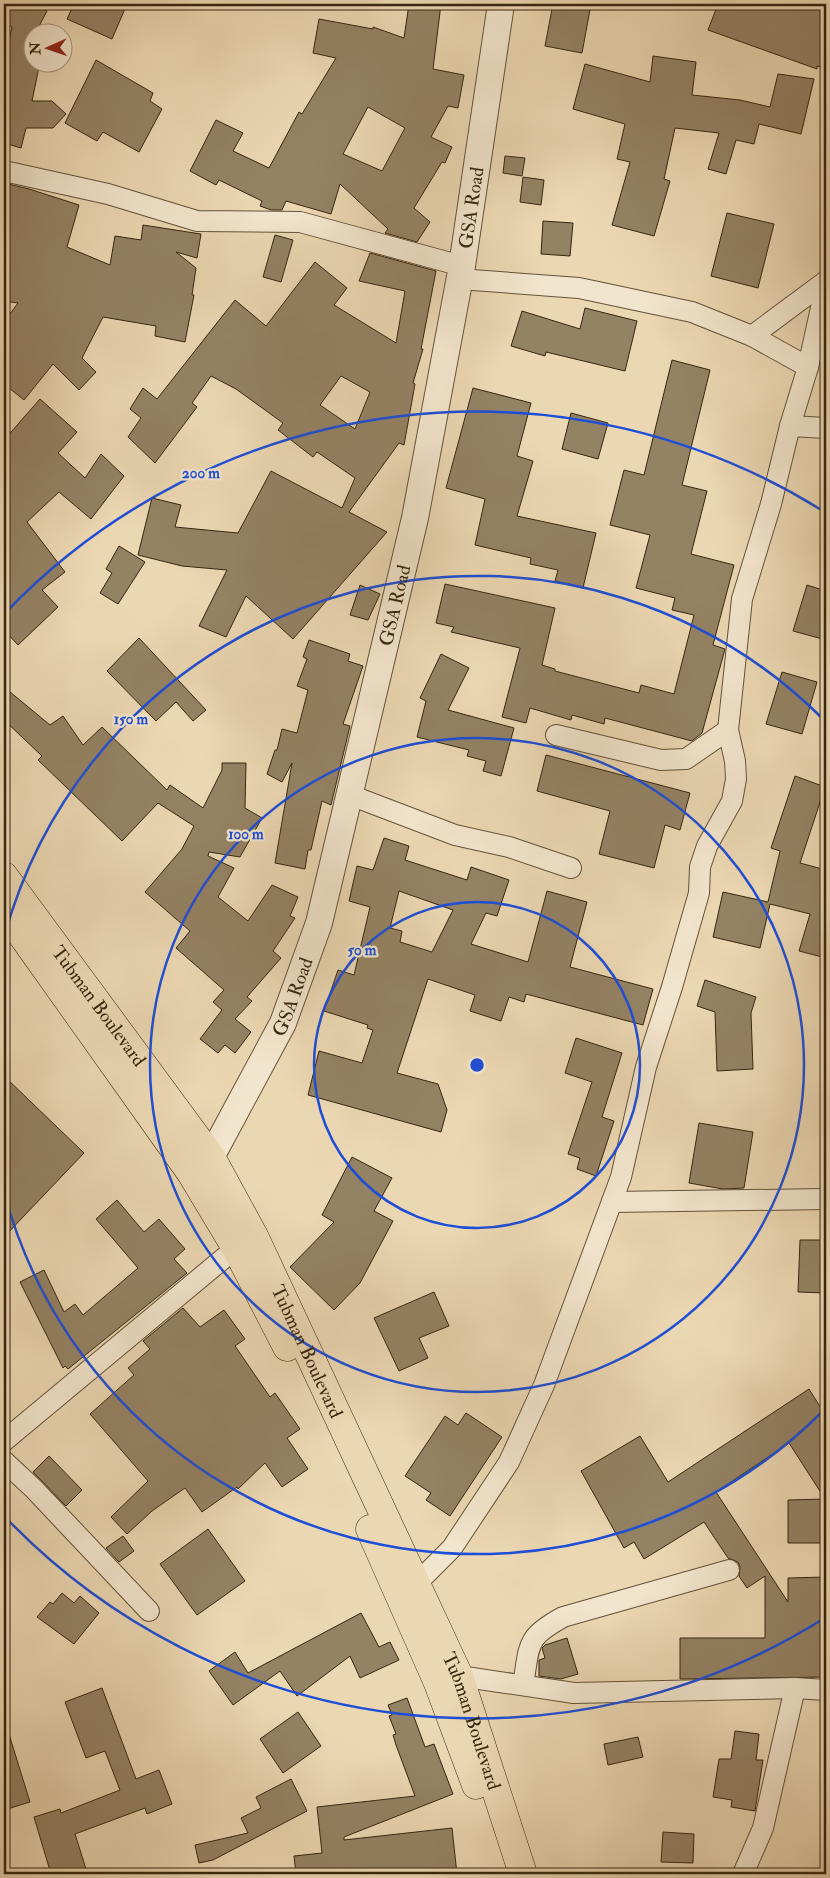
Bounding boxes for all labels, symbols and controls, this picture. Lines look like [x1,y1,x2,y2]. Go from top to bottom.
north arrow [22,22,72,72]
text: N [27,41,44,56]
street label: GSA Road [454,165,490,250]
text: 200 m [182,464,220,483]
street label: GSA Road [374,562,417,648]
text: 150 m [114,710,148,729]
text: 100 m [228,825,264,844]
street label: Tubman Boulevard [46,941,151,1072]
text: 50 m [348,941,377,960]
street label: GSA Road [267,954,319,1041]
centre of rings [468,1056,486,1074]
street label: Tubman Boulevard [265,1281,348,1423]
street label: Tubman Boulevard [436,1648,506,1794]

